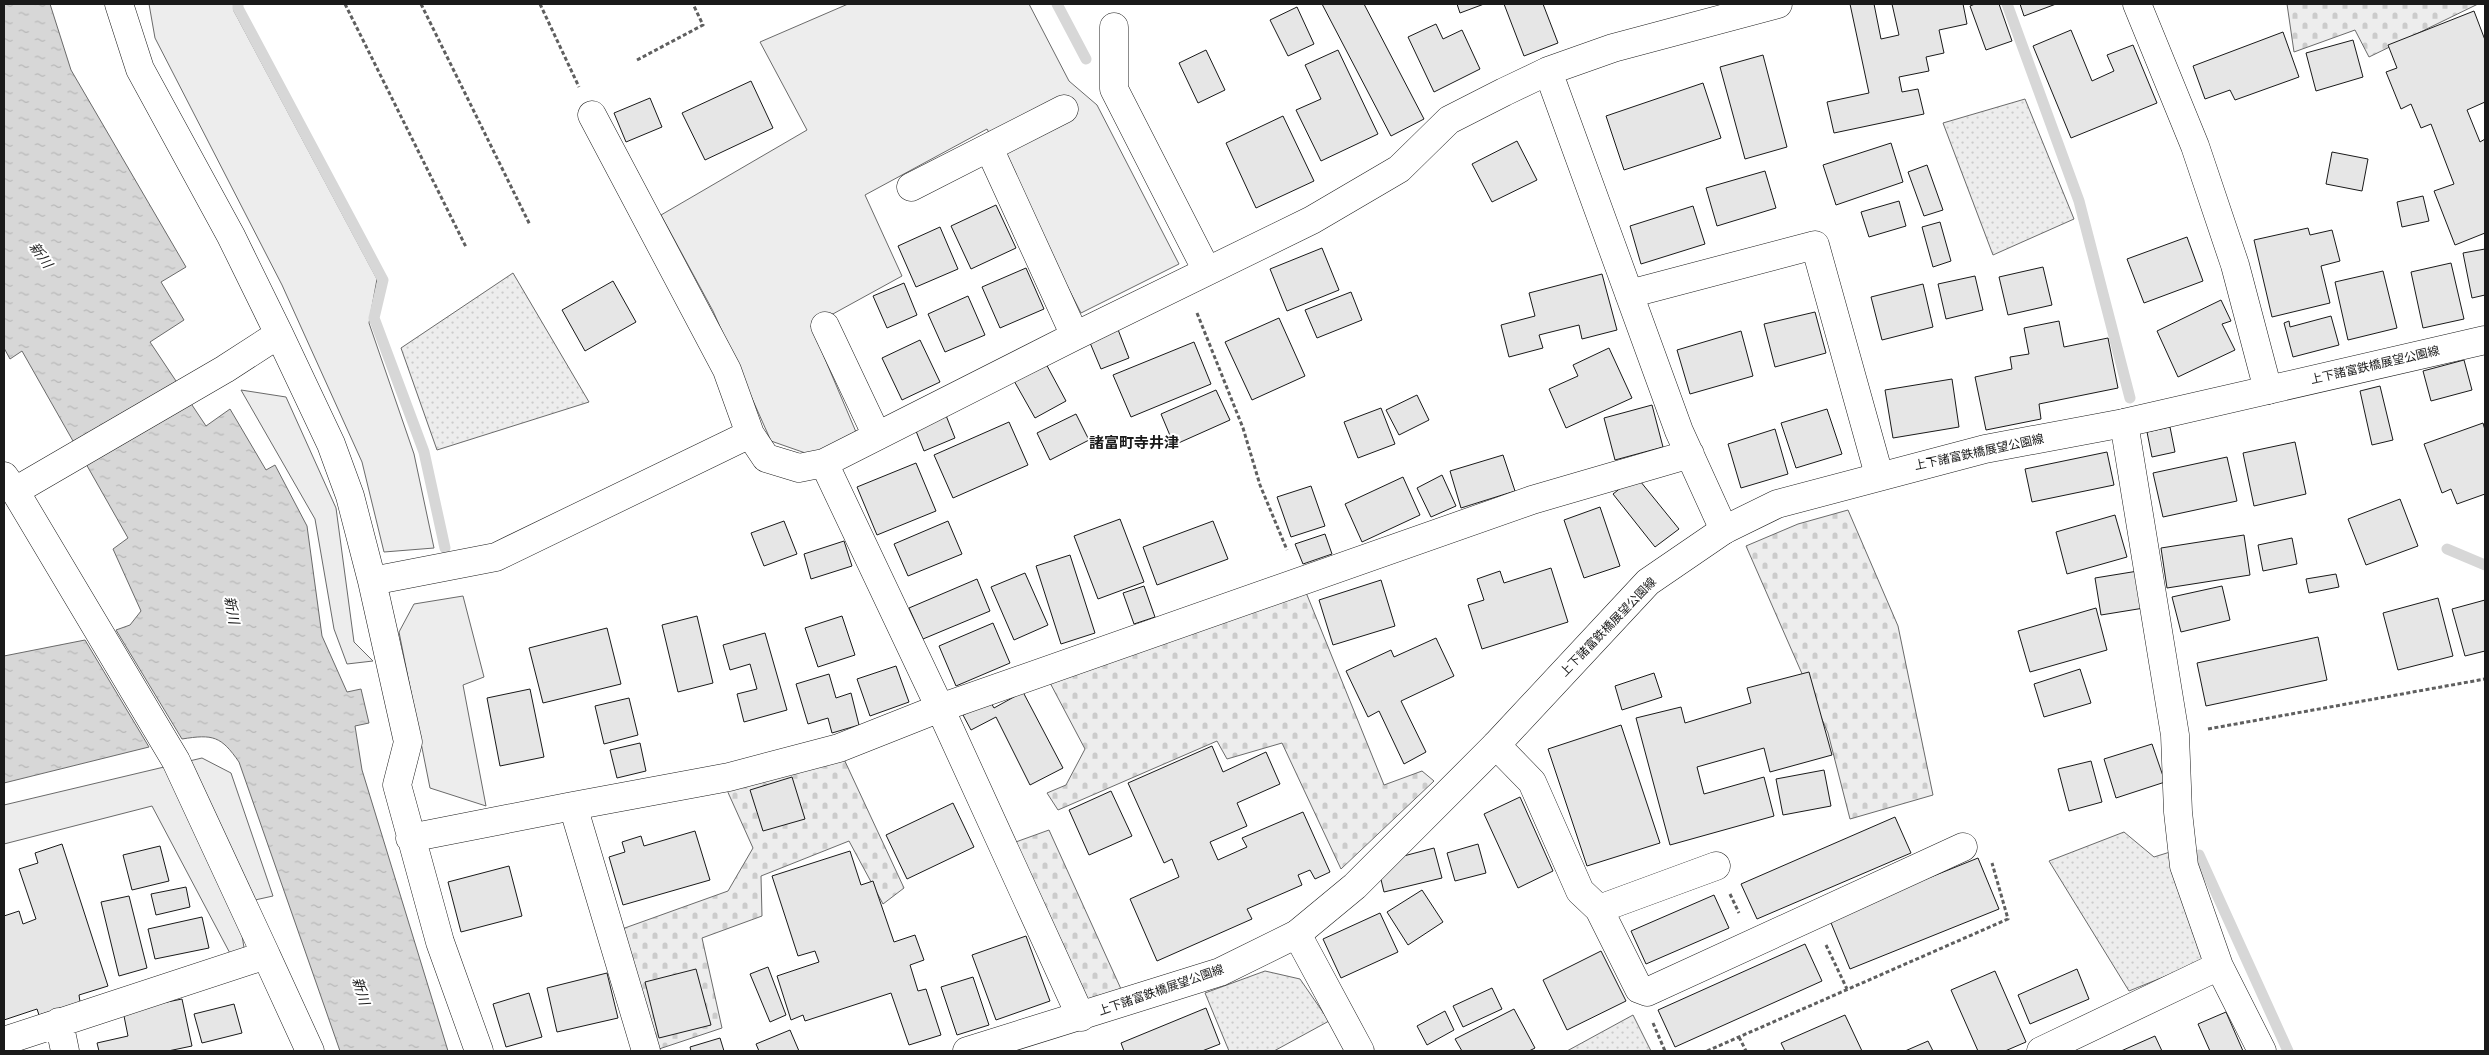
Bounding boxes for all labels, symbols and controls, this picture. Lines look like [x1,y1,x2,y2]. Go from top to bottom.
water label: 新川 [26,239,57,273]
street label: 上下諸富鉄橋展望公園線 [2309,343,2441,387]
street label: 上下諸富鉄橋展望公園線 [1913,431,2045,473]
district label: 諸富町寺井津 [1089,434,1179,452]
street label: 上下諸富鉄橋展望公園線 [1557,575,1659,679]
water label: 新川 [220,595,243,627]
street label: 上下諸富鉄橋展望公園線 [1096,962,1226,1018]
water label: 新川 [348,975,373,1009]

